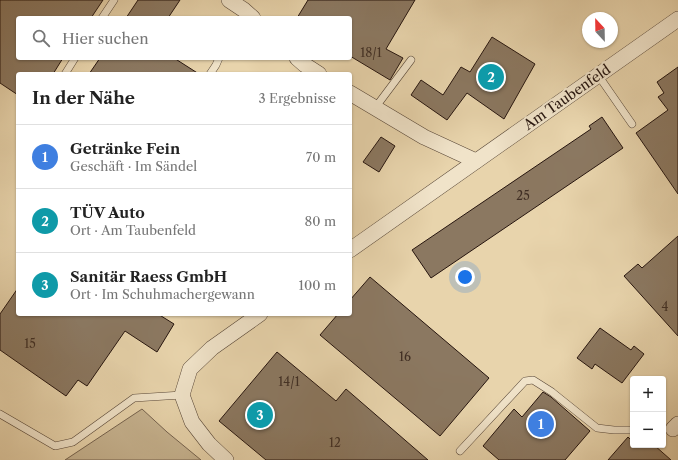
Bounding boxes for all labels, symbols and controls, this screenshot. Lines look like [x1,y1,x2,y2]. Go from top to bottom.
north arrow [582,12,618,48]
search box [16,16,352,60]
icon: search [30,27,52,49]
text: Hier suchen [62,29,149,48]
house number: 18/1 [360,45,382,60]
street label: Am Taubenfeld [519,60,614,134]
pin: 2 [478,62,504,92]
text: In der Nähe [32,88,135,108]
text: 3 Ergebnisse [258,90,336,106]
text: Getränke Fein [70,139,180,158]
text: 1 [42,149,48,165]
text: 70 m [306,149,336,165]
text: Geschäft · Im Sändel [70,158,197,174]
house number: 25 [516,188,530,203]
text: TÜV Auto [70,203,145,222]
text: 2 [41,213,49,229]
text: 80 m [304,213,336,229]
text: Ort · Am Taubenfeld [70,222,196,238]
text: Sanitär Raess GmbH [70,267,227,286]
your location [455,267,475,287]
text: 3 [41,277,49,293]
text: 100 m [298,277,336,293]
text: Ort · Im Schuhmachergewann [70,286,255,302]
house number: 4 [662,299,669,314]
house number: 15 [24,336,36,351]
house number: 16 [399,349,411,364]
house number: 14/1 [278,374,300,389]
map controls [630,376,666,448]
button: + [630,376,666,412]
pin: 3 [247,400,273,430]
pin: 1 [528,409,554,439]
button: − [630,412,666,448]
house number: 12 [329,435,341,450]

